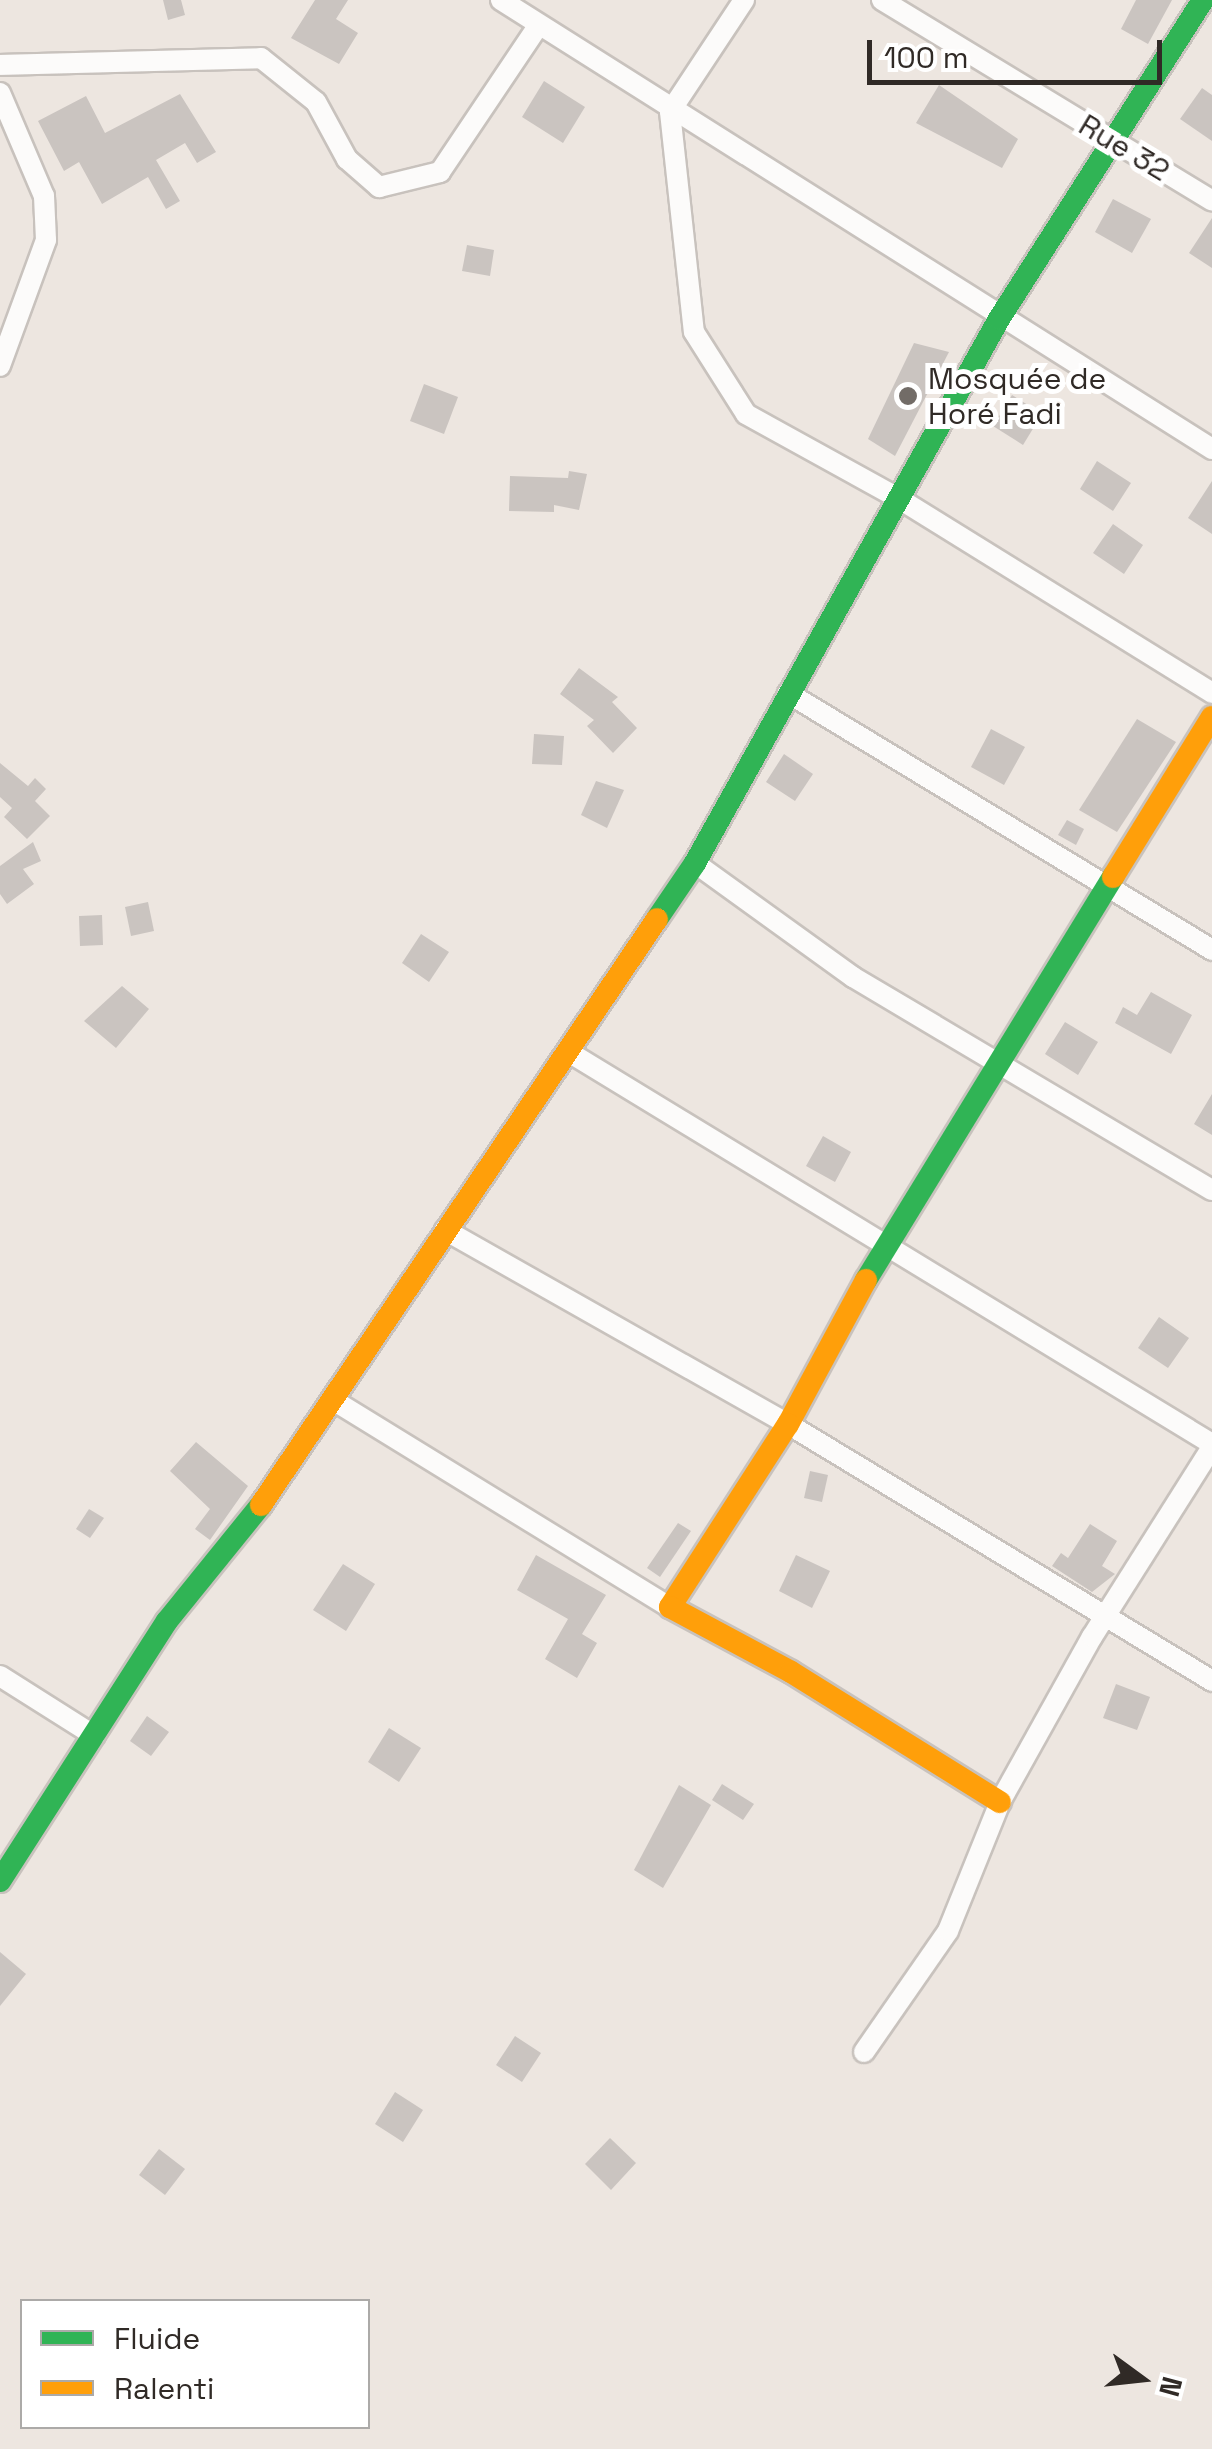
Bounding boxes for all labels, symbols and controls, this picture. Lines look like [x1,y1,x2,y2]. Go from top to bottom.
scale bar [872,20,1167,82]
text: 100 m [884,38,969,77]
street label: Rue 32 [1072,107,1176,189]
place label: Mosquée de Horé Fadi [928,361,1106,432]
marker: Mosquée de Horé Fadi [897,385,919,407]
legend [20,2299,370,2429]
text: Fluide [114,2319,200,2358]
north arrow [1092,2329,1192,2429]
text: Ralenti [114,2369,214,2408]
text: N [1151,2373,1191,2400]

